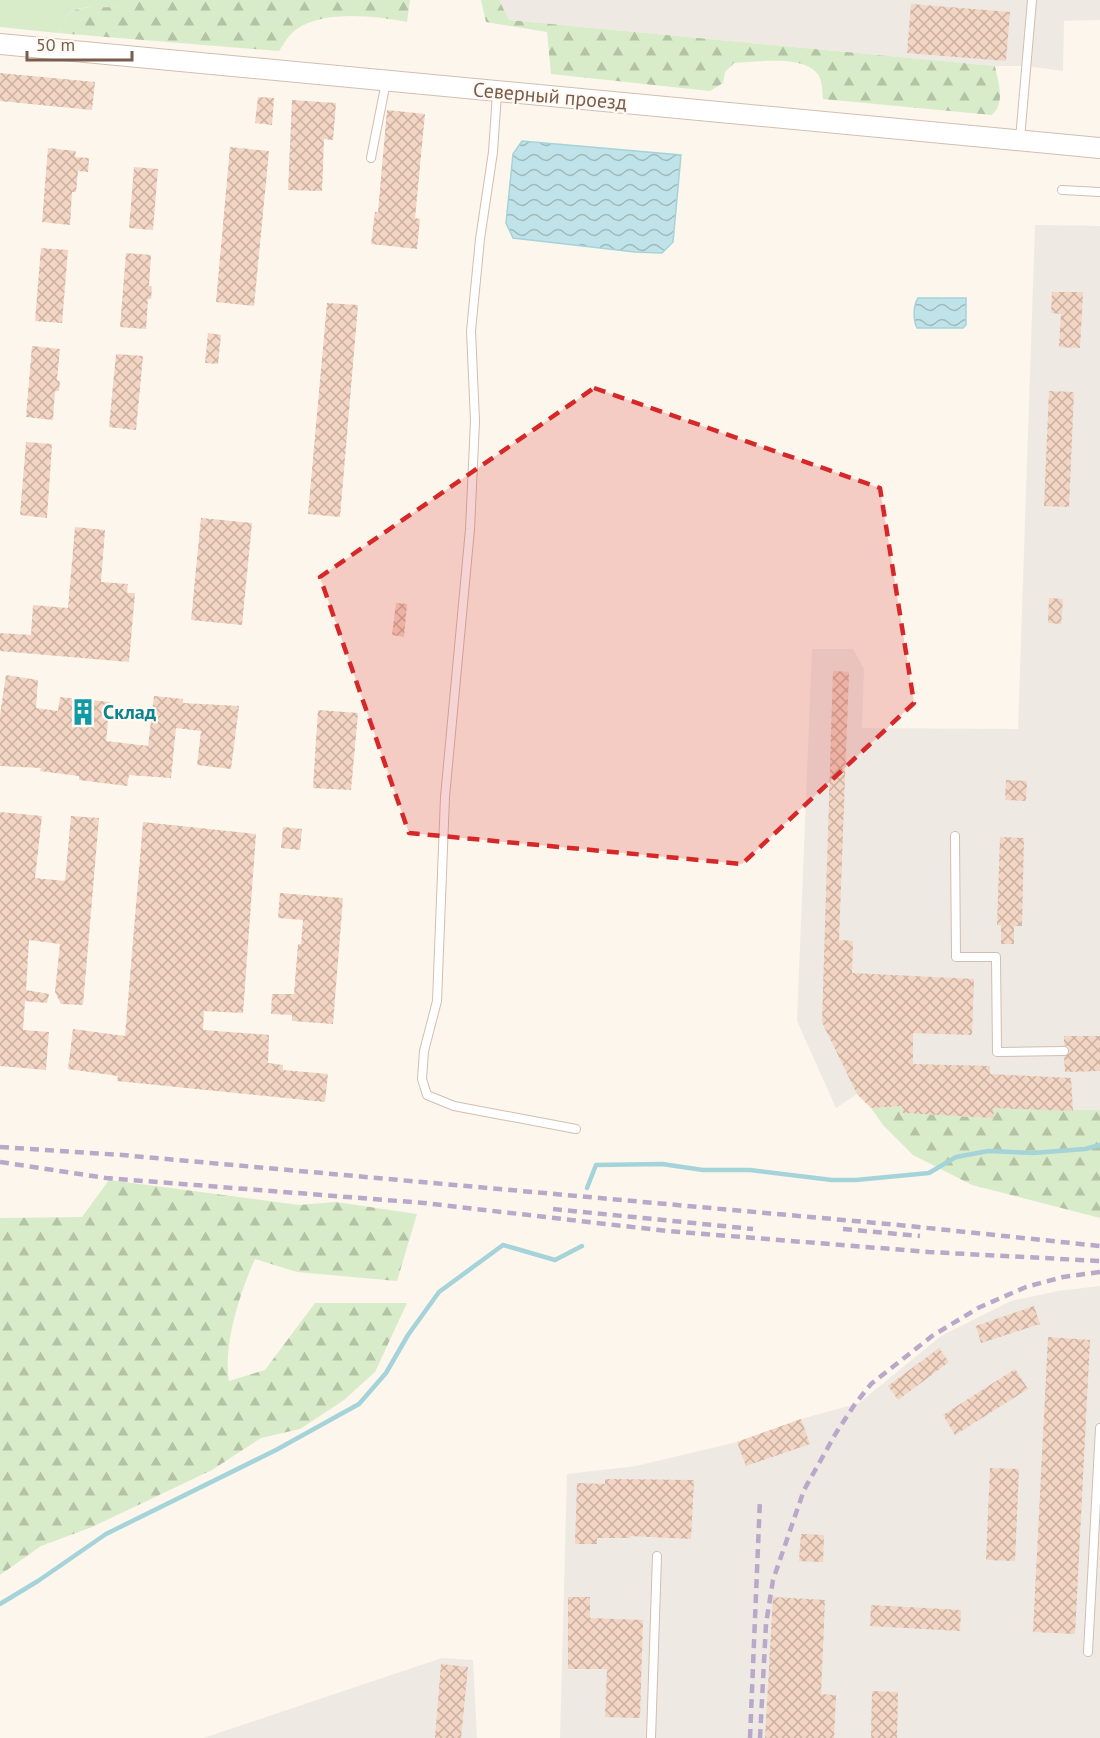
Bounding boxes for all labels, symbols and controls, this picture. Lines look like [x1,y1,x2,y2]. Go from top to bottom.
scale bar [27,24,132,62]
text: 50 m [36,33,75,56]
street label: Северный проезд [472,76,628,116]
building icon: Склад [68,697,98,727]
place label: Склад [103,699,157,725]

